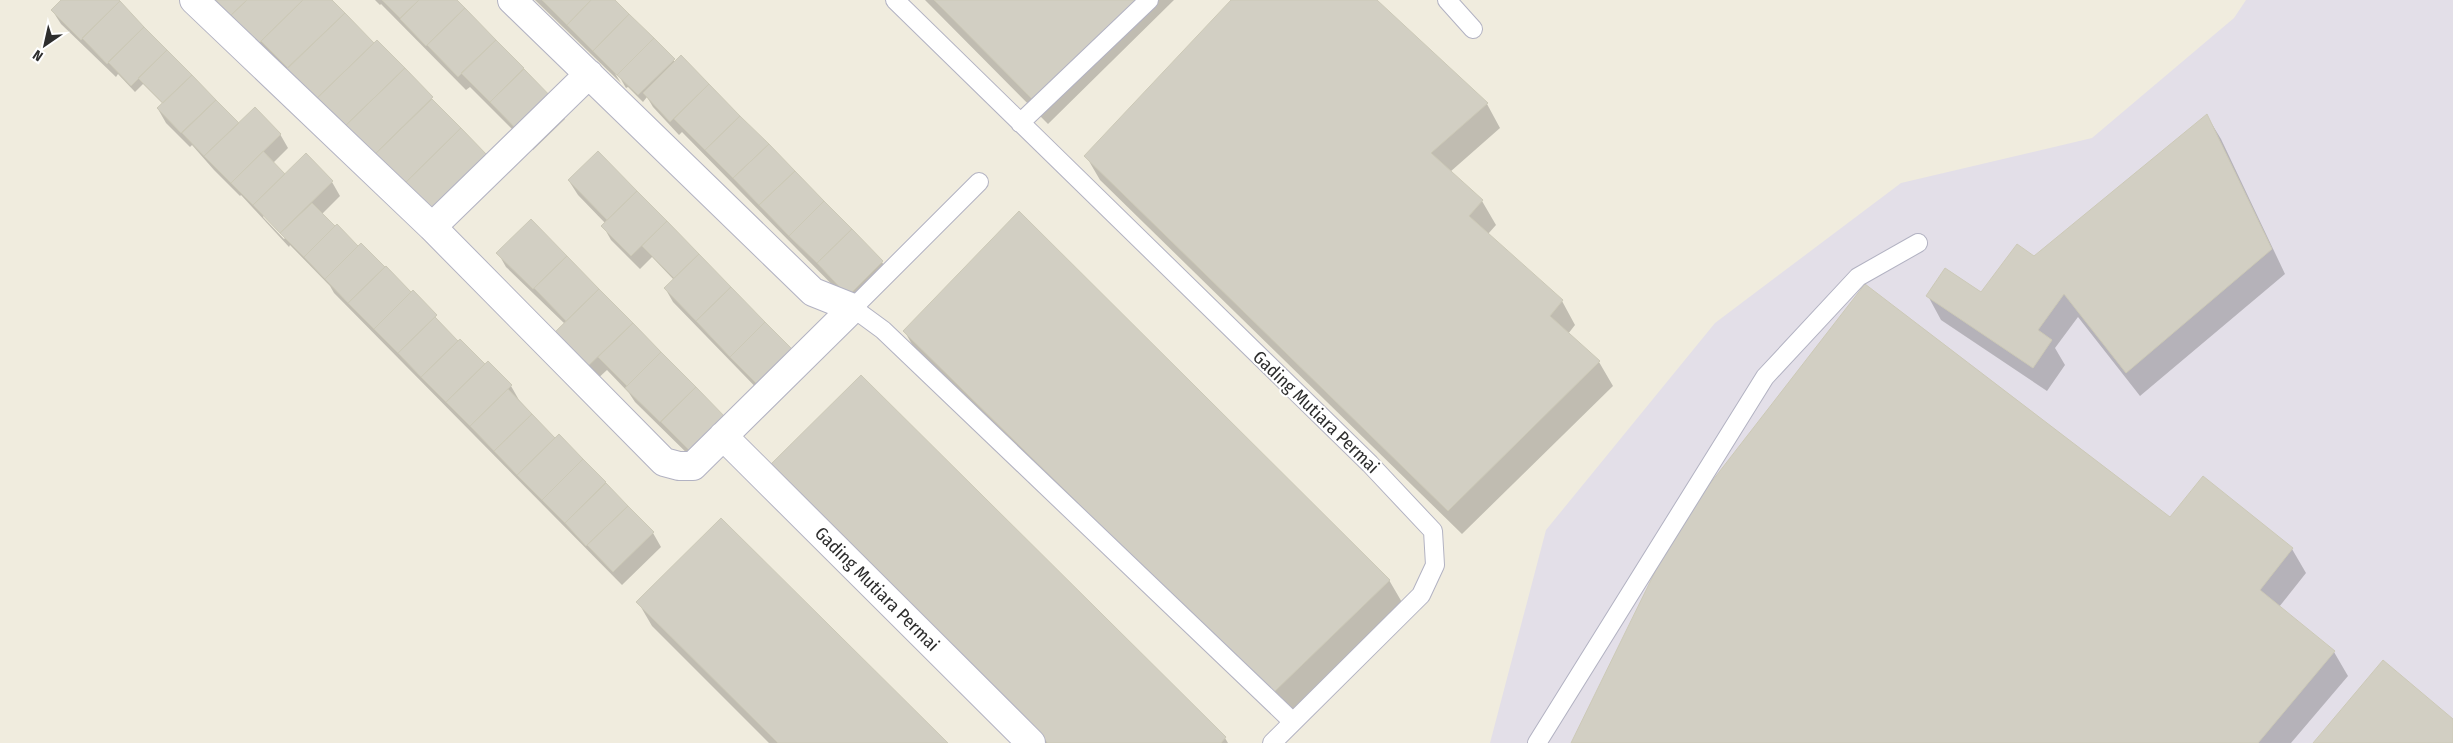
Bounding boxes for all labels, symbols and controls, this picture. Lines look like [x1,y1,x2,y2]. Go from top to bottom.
north arrow [20,20,70,70]
text: N [30,46,46,65]
street label: Gading Mutiara Permai [1248,346,1384,478]
street label: Gading Mutiara Permai [810,522,944,656]

